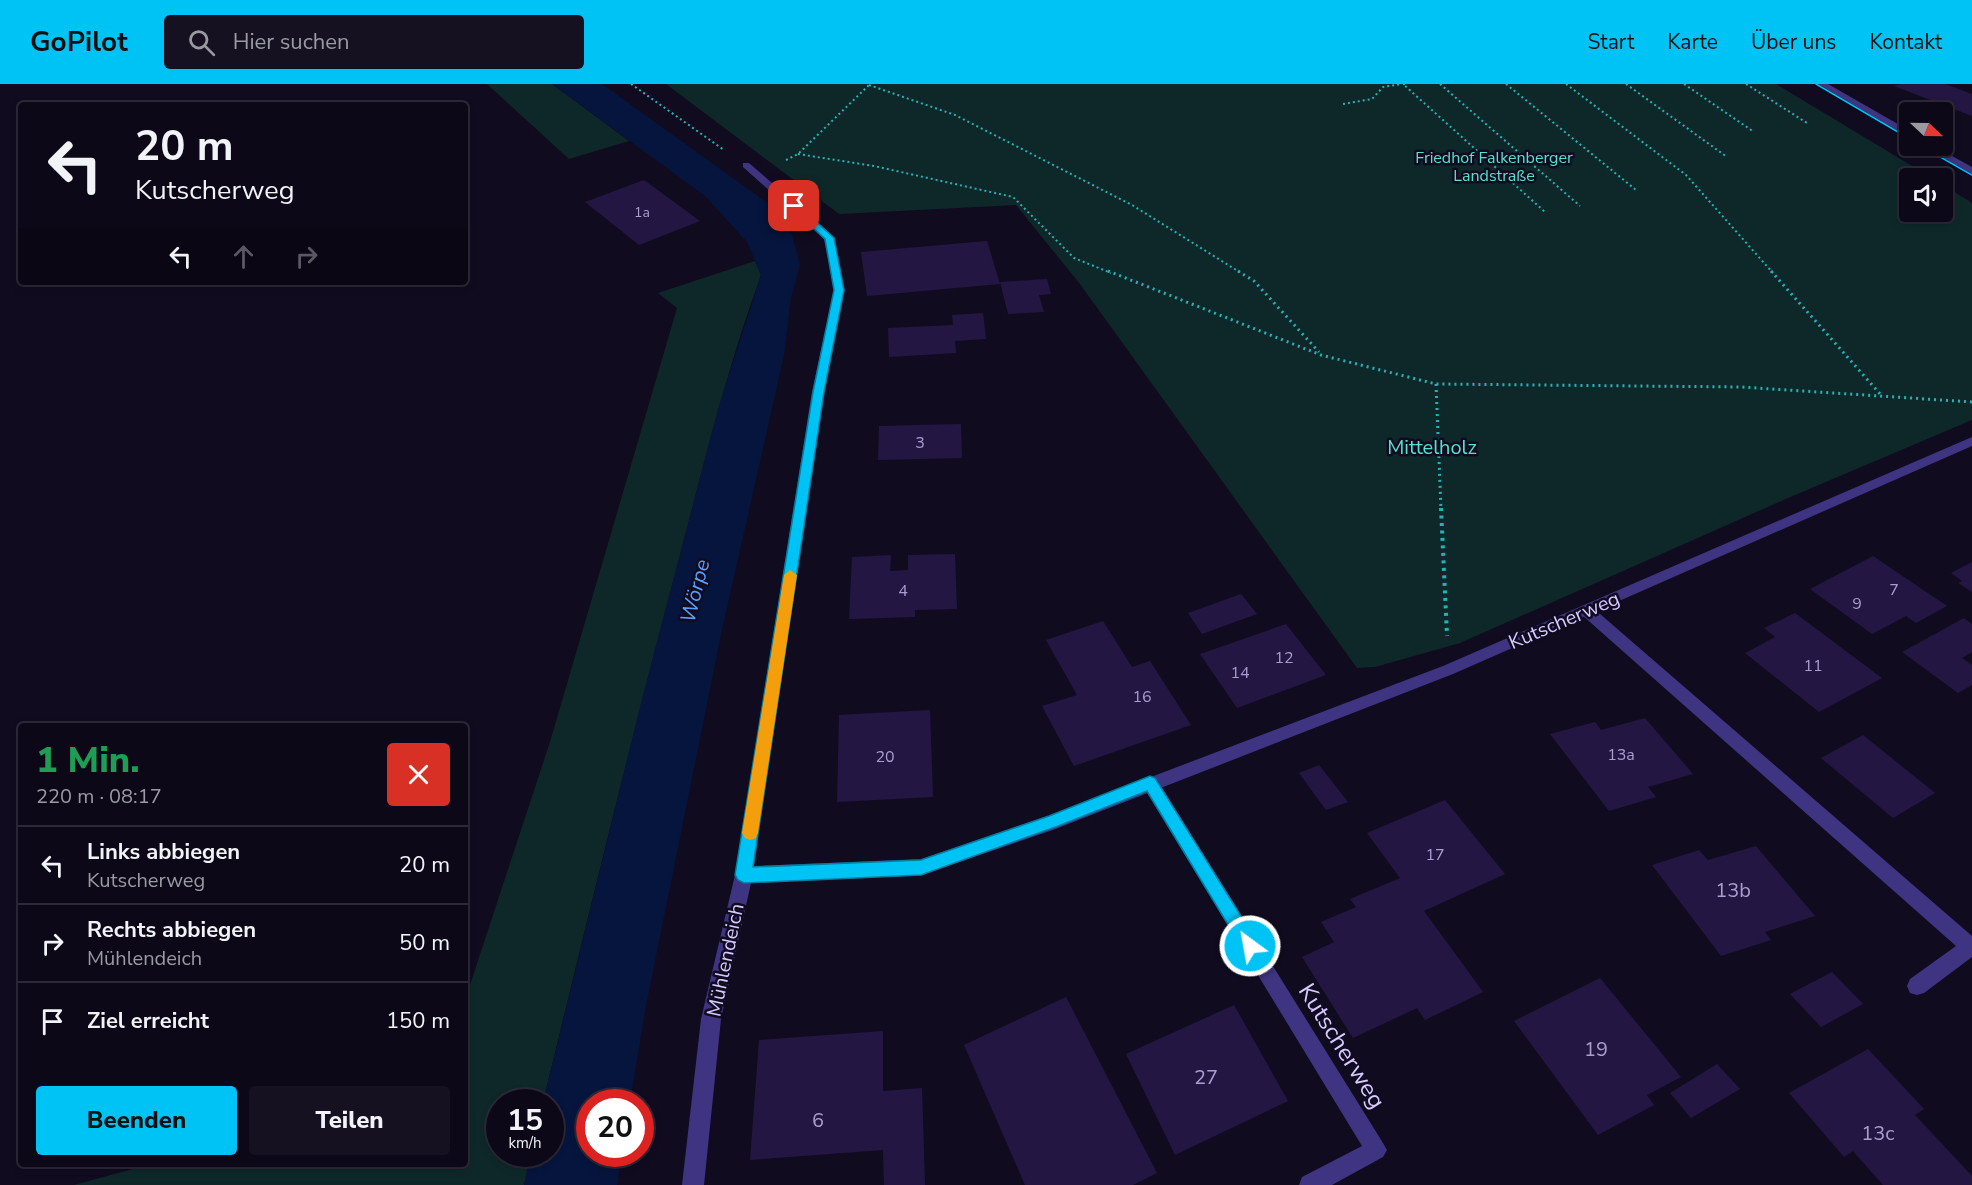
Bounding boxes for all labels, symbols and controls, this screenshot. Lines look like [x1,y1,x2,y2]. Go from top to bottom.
search box [164,15,584,69]
text: GoPilot [30,23,128,61]
icon: search [185,26,218,59]
text: Hier suchen [233,27,350,57]
text: Start [1587,28,1634,56]
text: Karte [1667,28,1718,56]
text: Über uns [1751,28,1836,56]
text: Kontakt [1869,28,1942,56]
north arrow [1899,102,1953,156]
map controls [1899,102,1953,222]
text: 20 m [135,118,234,175]
icon: left [36,126,114,204]
park label: Friedhof Falkenberger Landstraße [1415,147,1573,187]
button: sound [1899,168,1953,222]
text: Kutscherweg [135,172,295,209]
pin [768,180,819,231]
icon: arrive [777,189,810,222]
house number: 1a [634,203,650,222]
icon: left [164,240,197,273]
icon: ahead [227,240,260,273]
icon: right [290,240,323,273]
house number: 3 [915,432,925,454]
park label: Mittelholz [1387,434,1477,461]
water label: Wörpe [674,556,716,626]
house number: 7 [1889,579,1899,601]
house number: 4 [898,580,908,602]
street label: Kutscherweg [1505,585,1624,656]
house number: 9 [1852,593,1862,615]
house number: 12 [1274,647,1294,669]
house number: 11 [1803,655,1823,677]
house number: 14 [1230,662,1250,684]
house number: 16 [1132,686,1152,708]
text: 1 Min. [36,736,140,785]
button: close [387,743,450,806]
house number: 13a [1607,744,1635,766]
house number: 20 [875,746,895,768]
text: 220 m · 08:17 [36,783,162,810]
text: Links abbiegen [87,837,240,867]
house number: 17 [1425,844,1445,866]
icon: left [36,849,69,882]
text: 20 m [399,850,450,880]
text: Kutscherweg [87,867,205,894]
house number: 13b [1715,877,1751,904]
street label: Mühlendeich [700,901,751,1019]
position arrow [1218,914,1282,978]
text: Rechts abbiegen [87,915,256,945]
icon: right [36,927,69,960]
text: 50 m [399,928,450,958]
text: Mühlendeich [87,945,202,972]
street label: Kutscherweg [1291,977,1393,1115]
icon: arrive [36,1005,69,1038]
text: Ziel erreicht [87,1006,209,1036]
text: 150 m [386,1006,450,1036]
house number: 19 [1584,1036,1608,1063]
house number: 27 [1194,1064,1218,1091]
button: Beenden [36,1086,237,1155]
button: Teilen [249,1086,450,1155]
speed limit sign: 20 [576,1089,654,1167]
text: 15 [507,1100,543,1141]
house number: 6 [812,1107,824,1134]
house number: 13c [1861,1120,1895,1147]
text: km/h [508,1133,542,1153]

